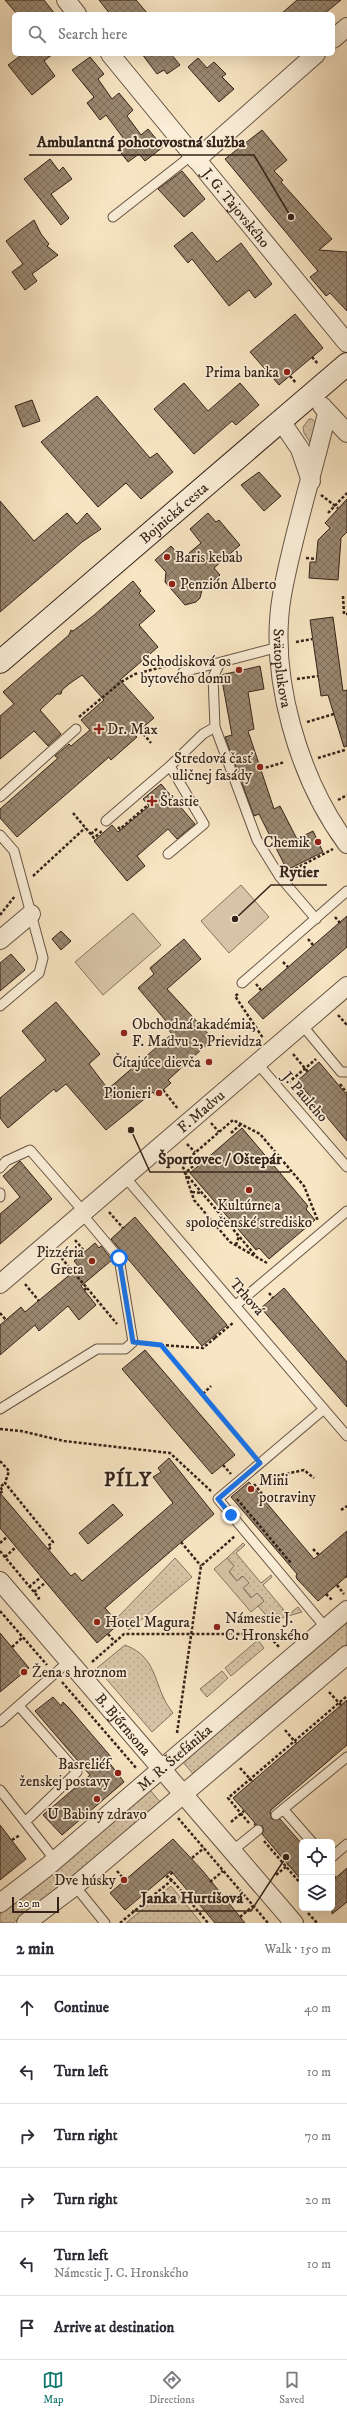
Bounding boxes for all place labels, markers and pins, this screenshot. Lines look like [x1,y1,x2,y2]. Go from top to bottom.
callout: Ambulantná pohotovostná služba [29,127,254,155]
place label: Prima banka [205,363,280,382]
marker: Prima banka [282,367,292,377]
place label: Baris kebab [175,548,242,567]
marker: Baris kebab [162,552,172,562]
place label: Penzión Alberto [180,575,276,594]
marker: Penzión Alberto [167,579,177,589]
place label: Schodisková os bytového domu [140,652,231,688]
marker: Schodisková os bytového domu [234,665,244,675]
place label: Dr. Max [107,720,158,739]
marker: Dr. Max [94,724,104,734]
place label: Stredová časť uličnej fasády [172,749,253,785]
marker: Stredová časť uličnej fasády [255,762,265,772]
place label: Šťastie [160,791,199,811]
marker: Šťastie [147,796,157,806]
place label: Chemik [263,833,311,852]
marker: Chemik [313,837,323,847]
callout: Rytier [271,857,327,885]
place label: Obchodná akadémia, F. Madvu 2, Prievidza [132,1015,262,1051]
marker: Obchodná akadémia, F. Madvu 2, Prievidza [119,1028,129,1038]
place label: Čítajúce dievča [112,1052,202,1072]
marker: Čítajúce dievča [204,1057,214,1067]
place label: Pionieri [104,1084,151,1103]
marker: Pionieri [154,1088,164,1098]
callout: Športovec / Oštepár [150,1144,290,1172]
marker: Kultúrne a spoločenské stredisko [244,1185,254,1195]
place label: Kultúrne a spoločenské stredisko [186,1196,312,1232]
place label: Pizzéria Greta [36,1243,85,1279]
marker: Pizzéria Greta [87,1256,97,1266]
place label: Mini potraviny [258,1471,317,1507]
marker: Mini potraviny [246,1484,256,1494]
place label: Námestie J. C. Hronského [225,1609,309,1645]
place label: Hotel Magura [105,1613,191,1632]
marker: Hotel Magura [92,1617,102,1627]
marker: Námestie J. C. Hronského [212,1622,222,1632]
place label: Žena s hroznom [32,1663,127,1682]
marker: Žena s hroznom [19,1667,29,1677]
place label: Basreliéf ženskej postavy [19,1755,112,1791]
marker: Basreliéf ženskej postavy [113,1768,123,1778]
marker: U Babiny zdravo [92,1794,102,1804]
place label: U Babiny zdravo [47,1805,147,1824]
place label: Dve húsky [54,1871,117,1890]
marker: Dve húsky [119,1875,129,1885]
callout: Janka Hurtišová [132,1883,251,1911]

